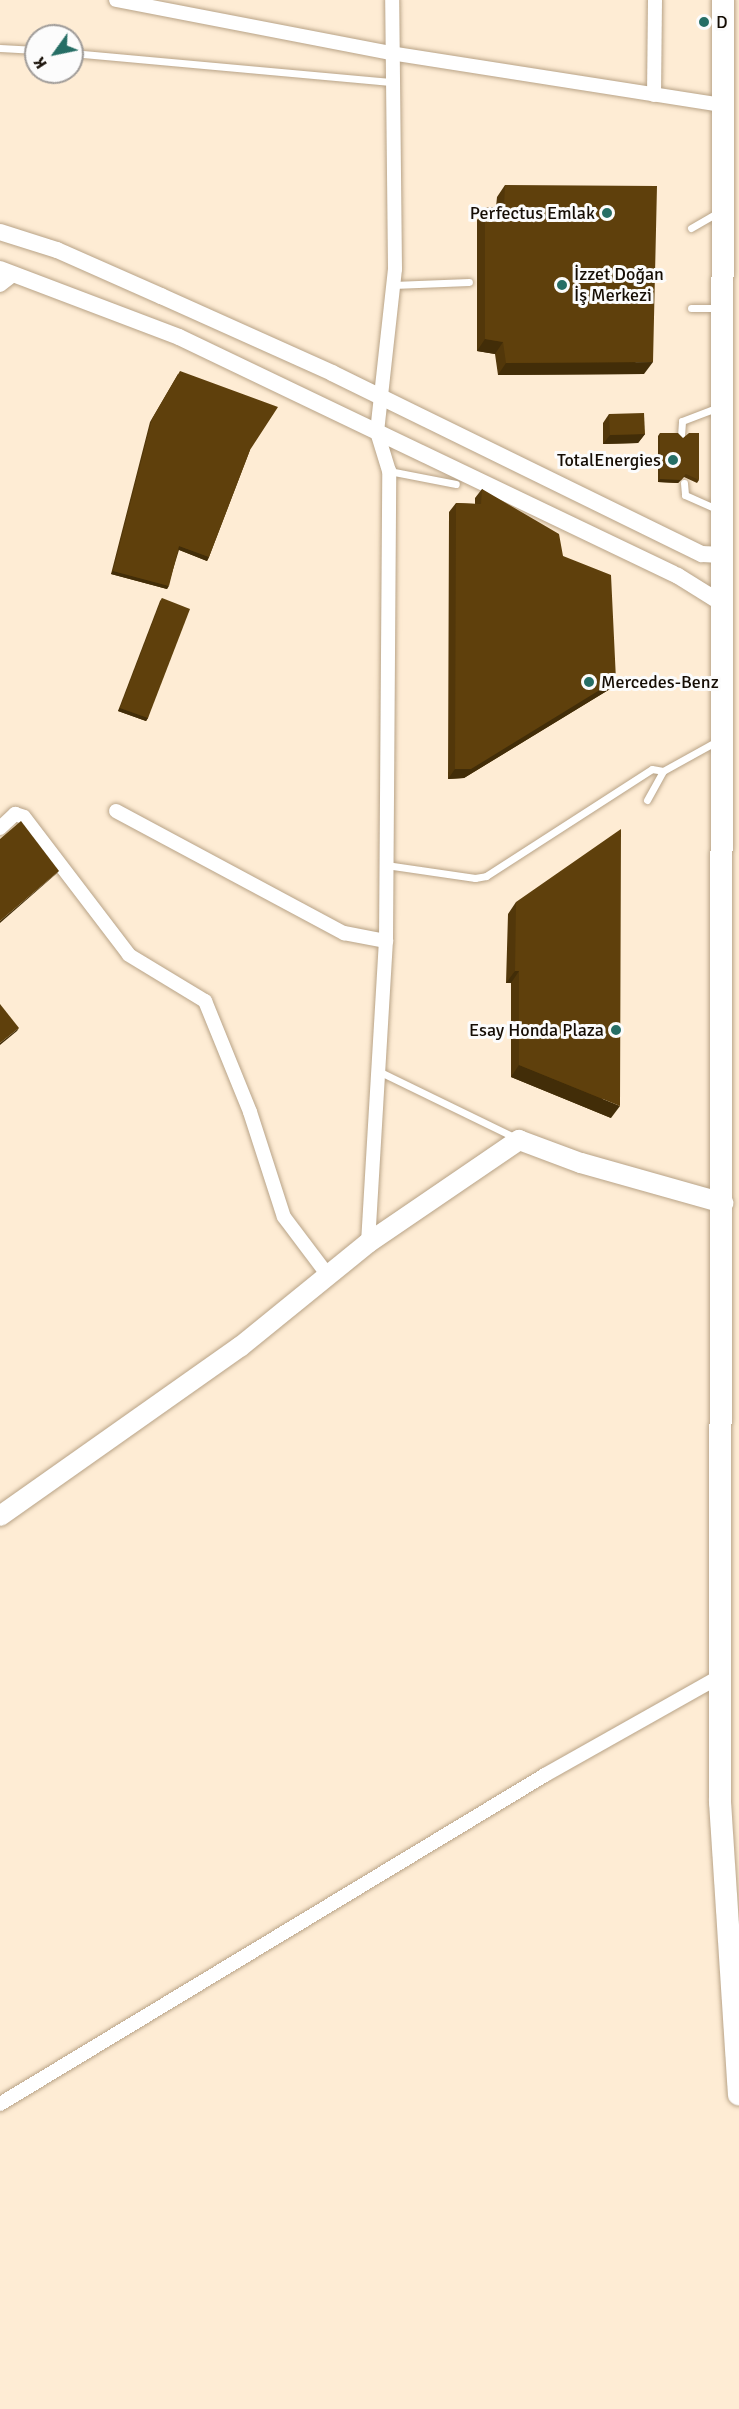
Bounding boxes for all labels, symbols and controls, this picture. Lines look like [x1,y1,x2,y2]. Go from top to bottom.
place label: D [716,11,728,33]
marker: D [697,15,711,29]
north arrow [24,24,84,84]
text: K [29,53,52,72]
place label: Perfectus Emlak [470,202,595,224]
marker: Perfectus Emlak [600,206,614,220]
place label: İzzet Doğan İş Merkezi [574,264,664,306]
marker: İzzet Doğan İş Merkezi [555,278,569,292]
place label: TotalEnergies [557,449,661,471]
marker: TotalEnergies [666,453,680,467]
place label: Mercedes-Benz [601,671,719,693]
marker: Mercedes-Benz [582,675,596,689]
place label: Esay Honda Plaza [469,1019,604,1041]
marker: Esay Honda Plaza [609,1023,623,1037]

